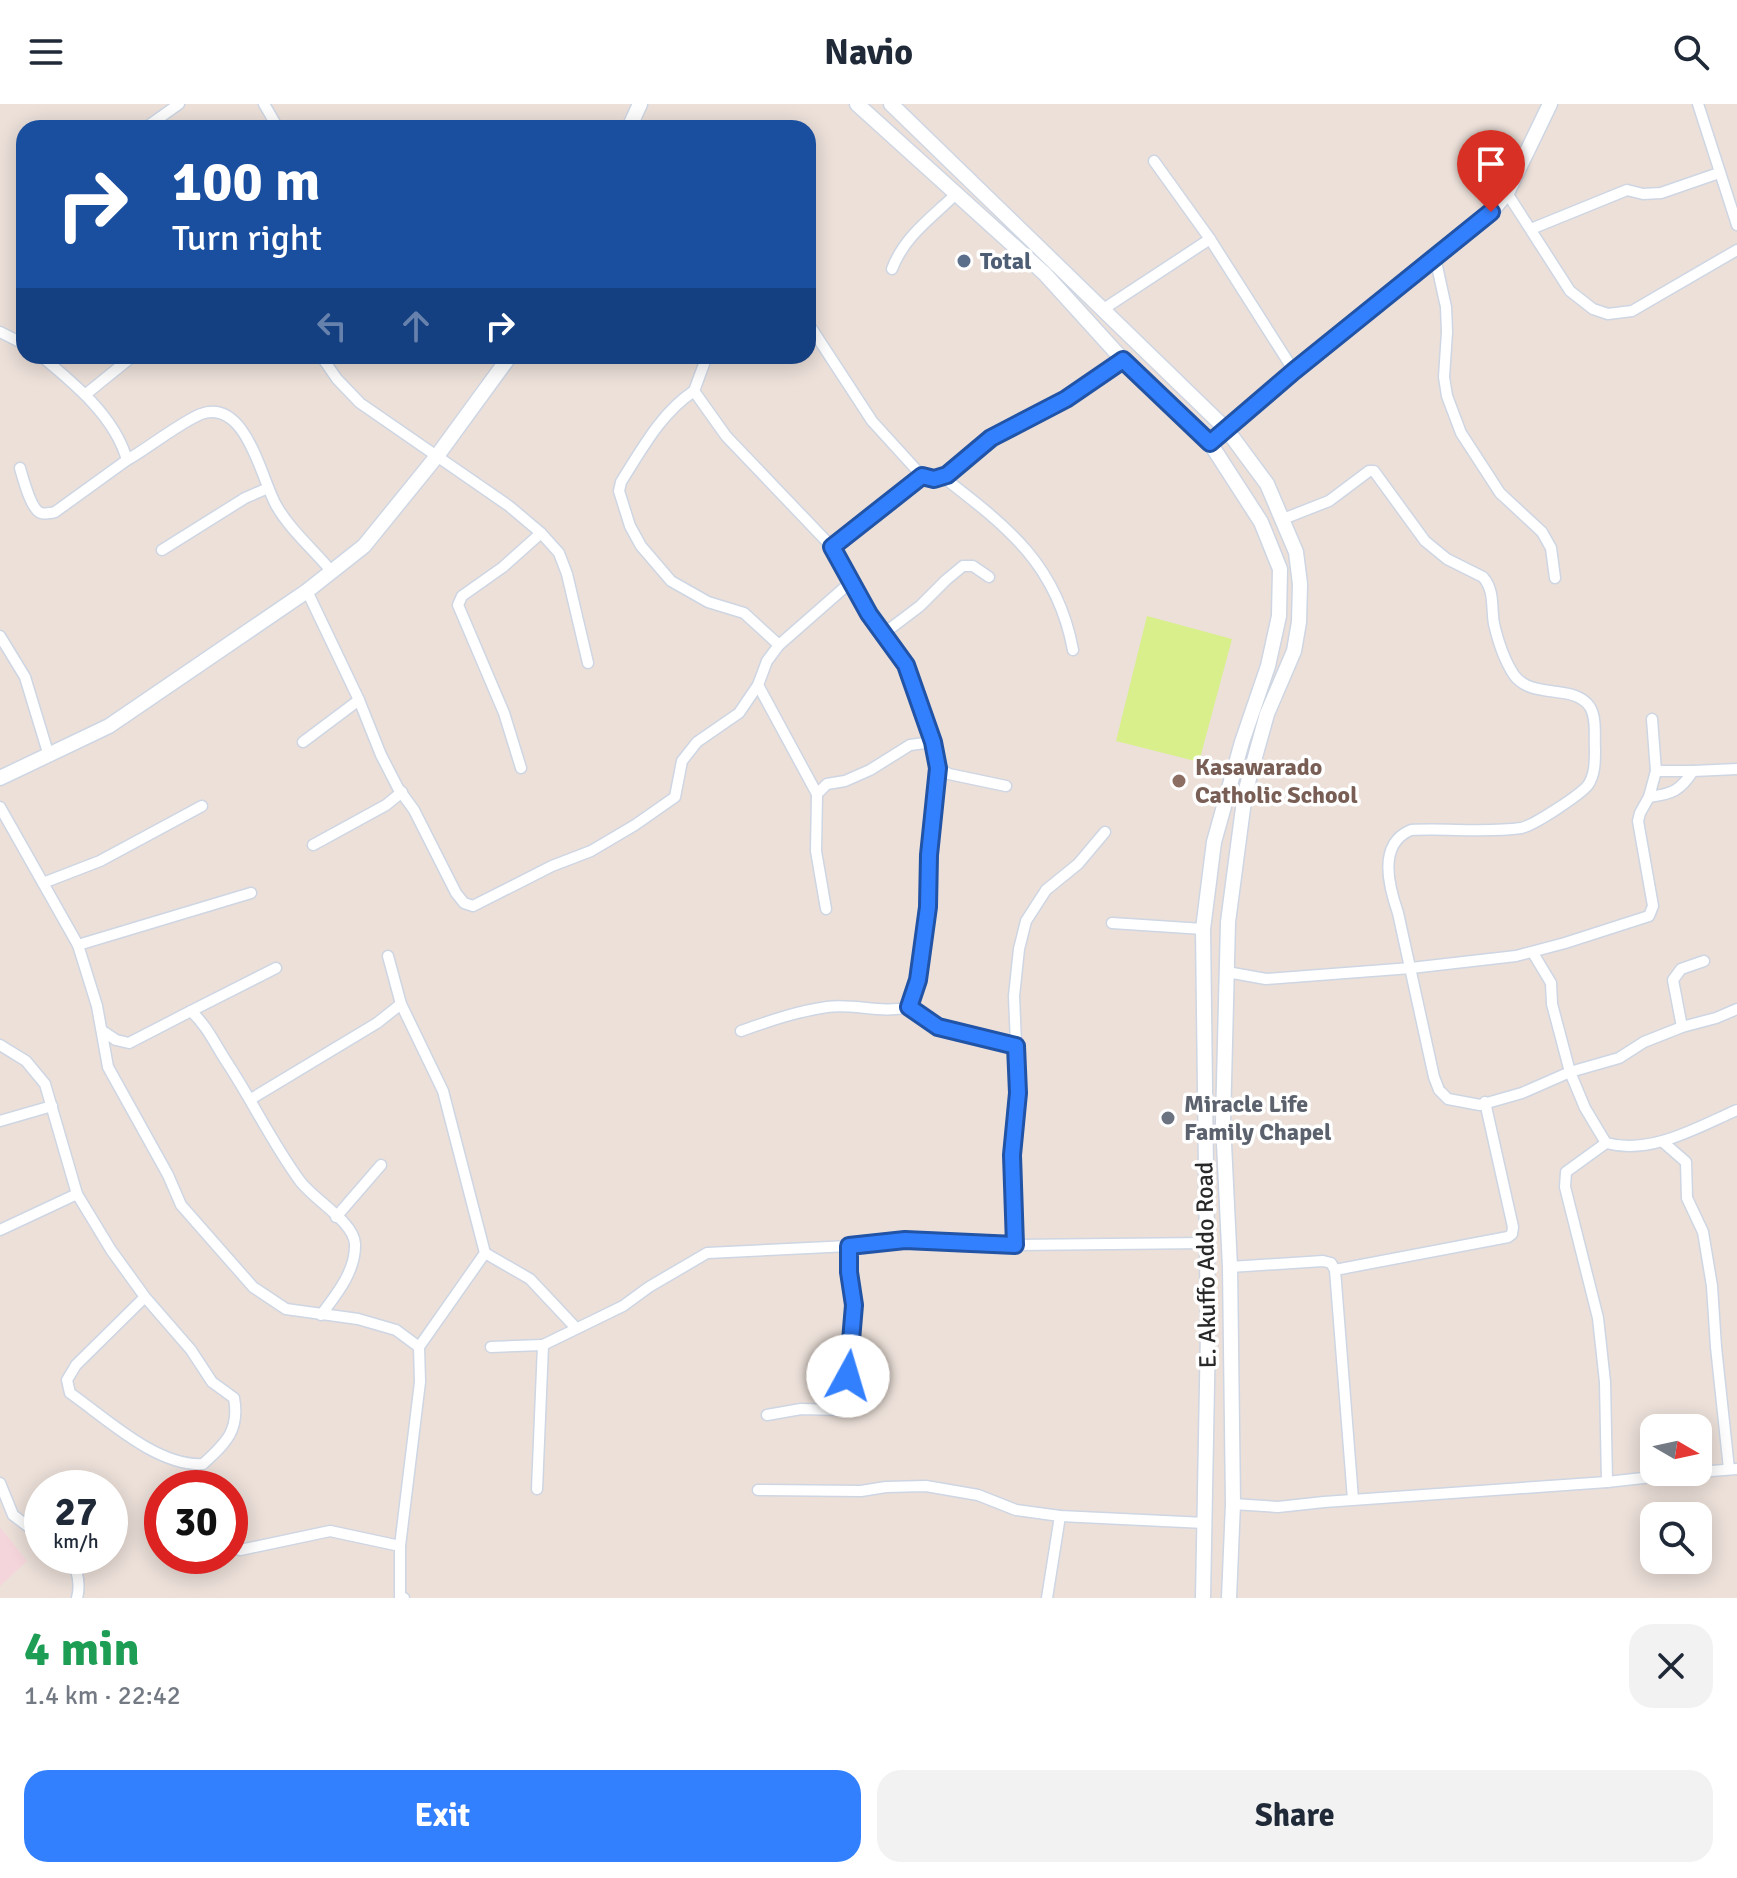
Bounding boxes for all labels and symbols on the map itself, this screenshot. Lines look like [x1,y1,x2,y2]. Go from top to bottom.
pin [1457,130,1525,212]
place label: Total [980,246,1032,276]
marker: Total [955,252,973,270]
place label: Kasawarado Catholic School [1195,752,1358,810]
marker: Kasawarado Catholic School [1170,772,1188,790]
place label: Miracle Life Family Chapel [1184,1089,1332,1147]
marker: Miracle Life Family Chapel [1159,1109,1177,1127]
street label: E. Akuffo Addo Road [1189,1161,1223,1369]
position arrow [806,1334,890,1418]
north arrow [1640,1414,1712,1486]
speed limit sign: 30 [144,1470,248,1574]

